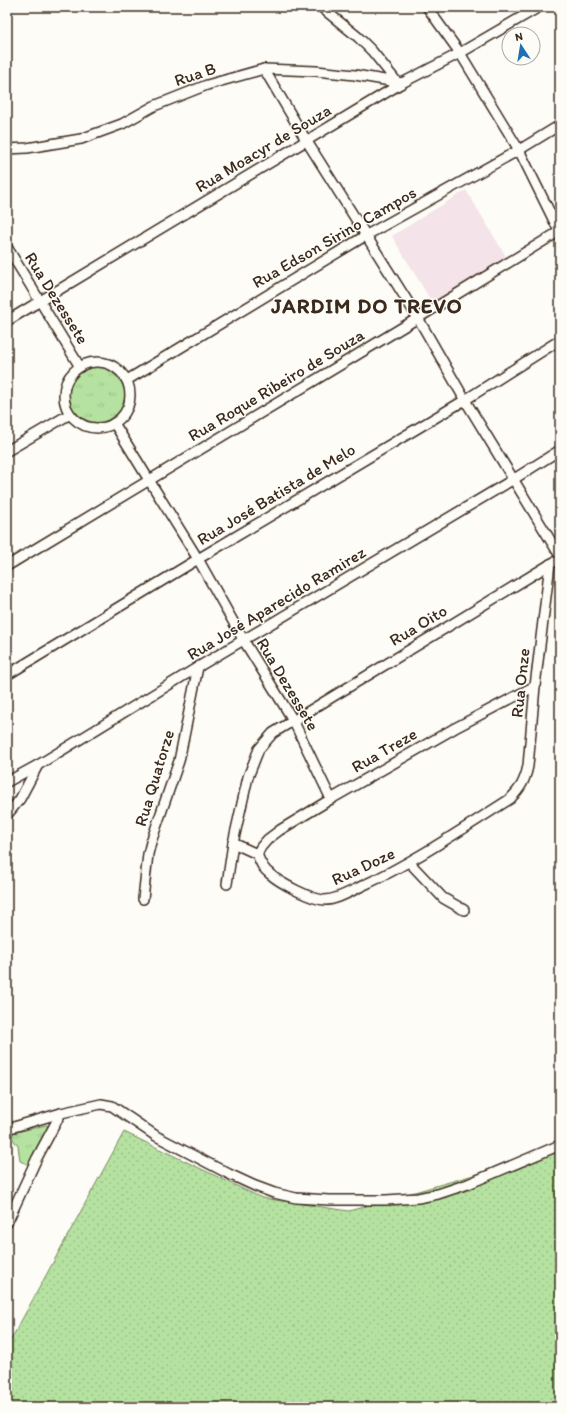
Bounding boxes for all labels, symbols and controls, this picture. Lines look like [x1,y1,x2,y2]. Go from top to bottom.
north arrow [501,26,541,66]
text: N [514,30,524,44]
street label: Rua B [172,58,219,90]
street label: Rua Moacyr de Souza [192,100,334,196]
street label: Rua Edson Sirino Campos [248,182,420,292]
street label: Rua Dezessete [21,248,93,348]
district label: JARDIM DO TREVO [270,293,463,318]
street label: Rua Roque Ribeiro de Souza [184,324,368,446]
street label: Rua José Batista de Melo [193,439,359,549]
street label: Rua José Aparecido Ramirez [183,542,369,664]
street label: Rua Oito [386,600,450,650]
street label: Rua Dezessete [252,634,324,734]
street label: Rua Onze [506,647,534,719]
street label: Rua Treze [348,723,420,777]
street label: Rua Quatorze [130,727,178,829]
street label: Rua Doze [328,843,398,889]

